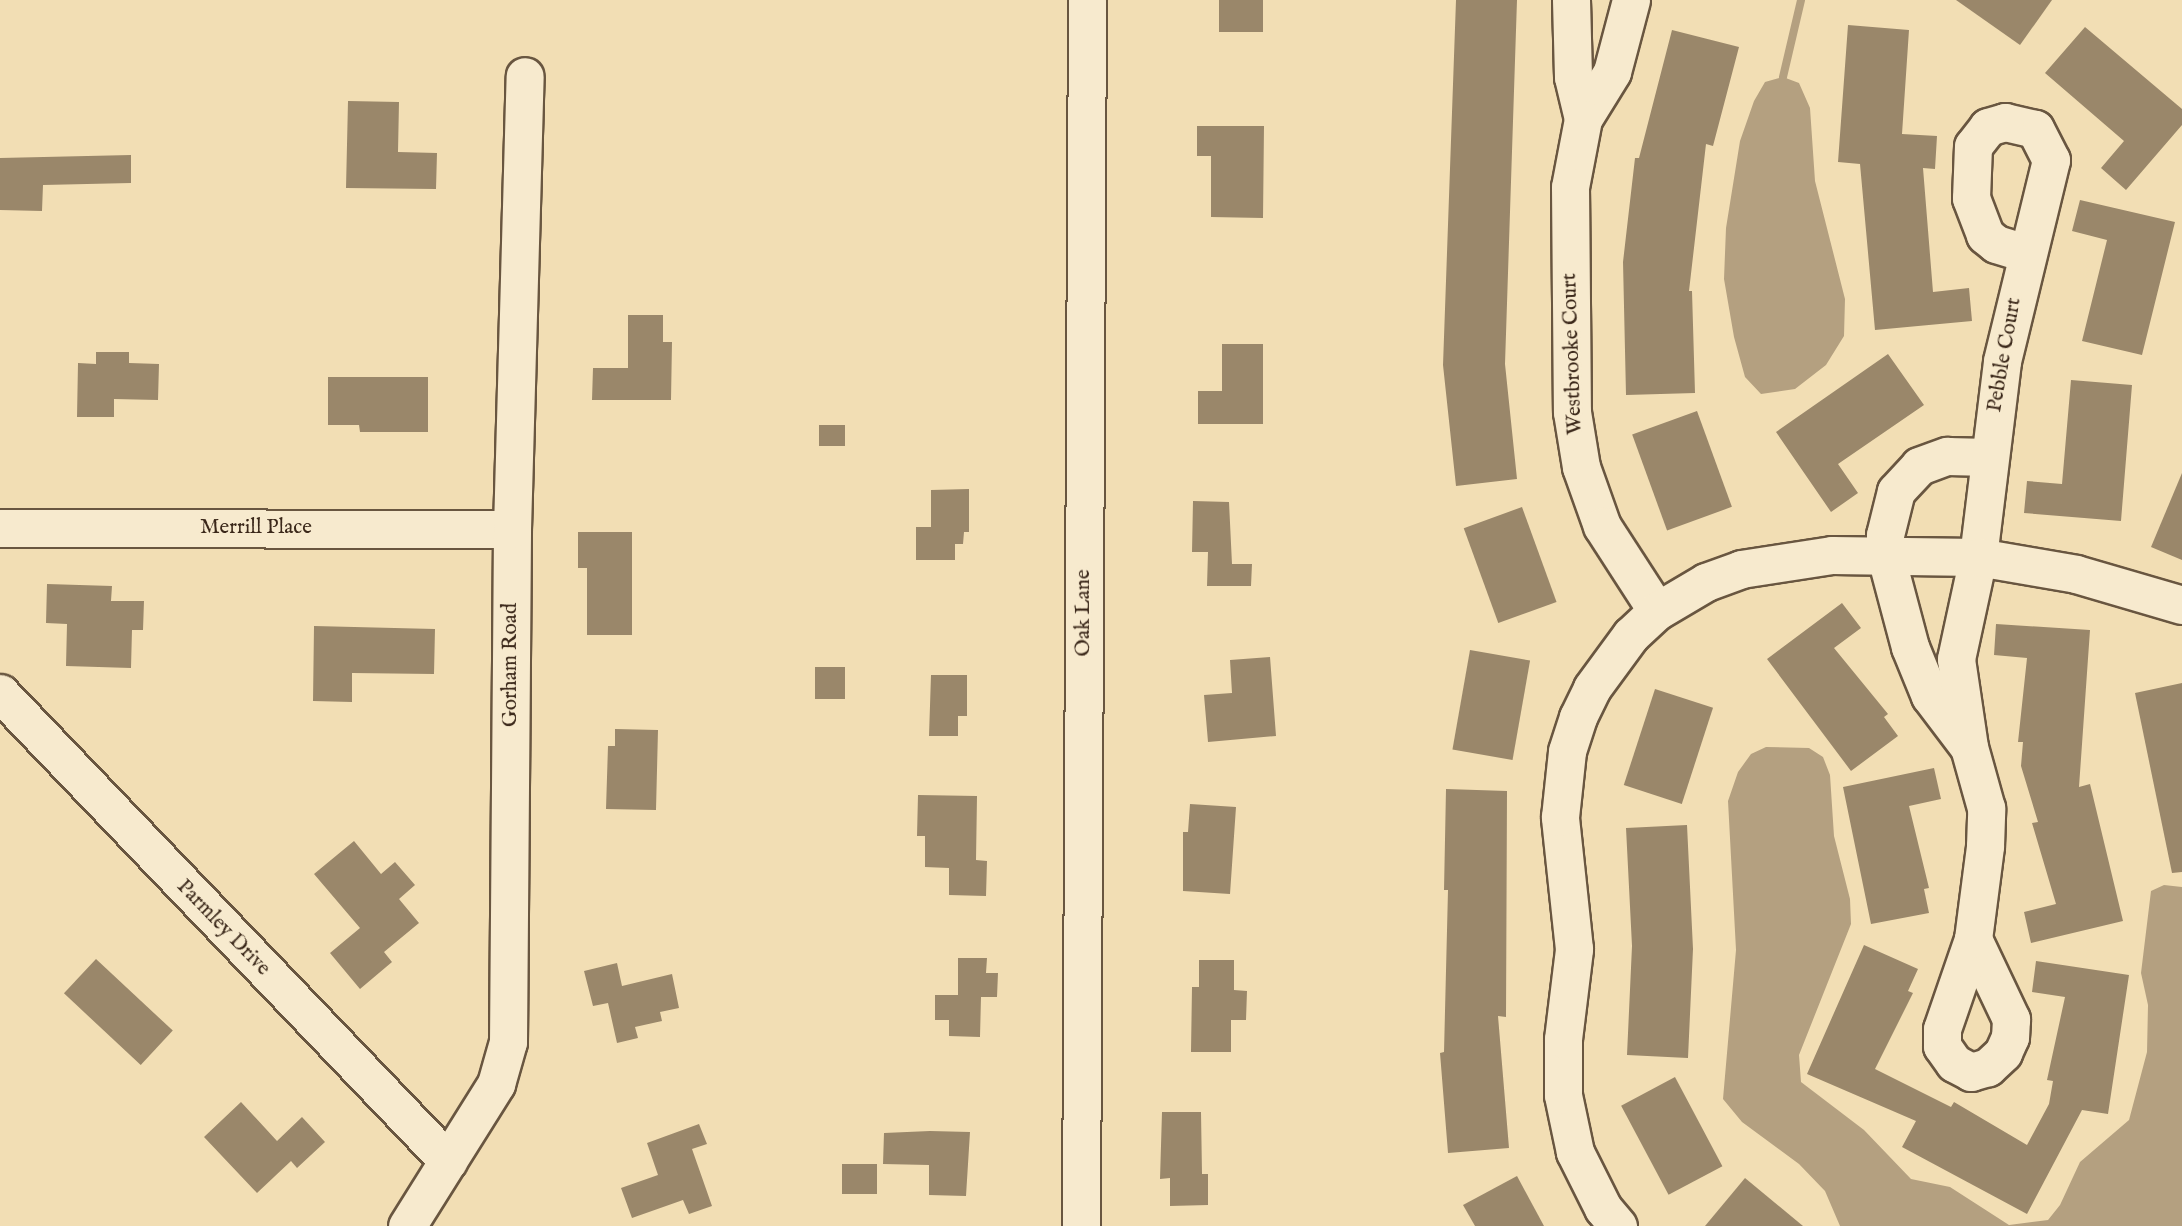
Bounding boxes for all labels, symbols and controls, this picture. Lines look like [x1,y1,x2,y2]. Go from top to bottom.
street label: Westbrooke Court [1558,273,1588,435]
street label: Pebble Court [1983,296,2027,414]
street label: Merrill Place [200,515,312,541]
street label: Oak Lane [1071,569,1097,657]
street label: Gorham Road [498,603,524,727]
street label: Parmley Drive [171,875,275,981]

